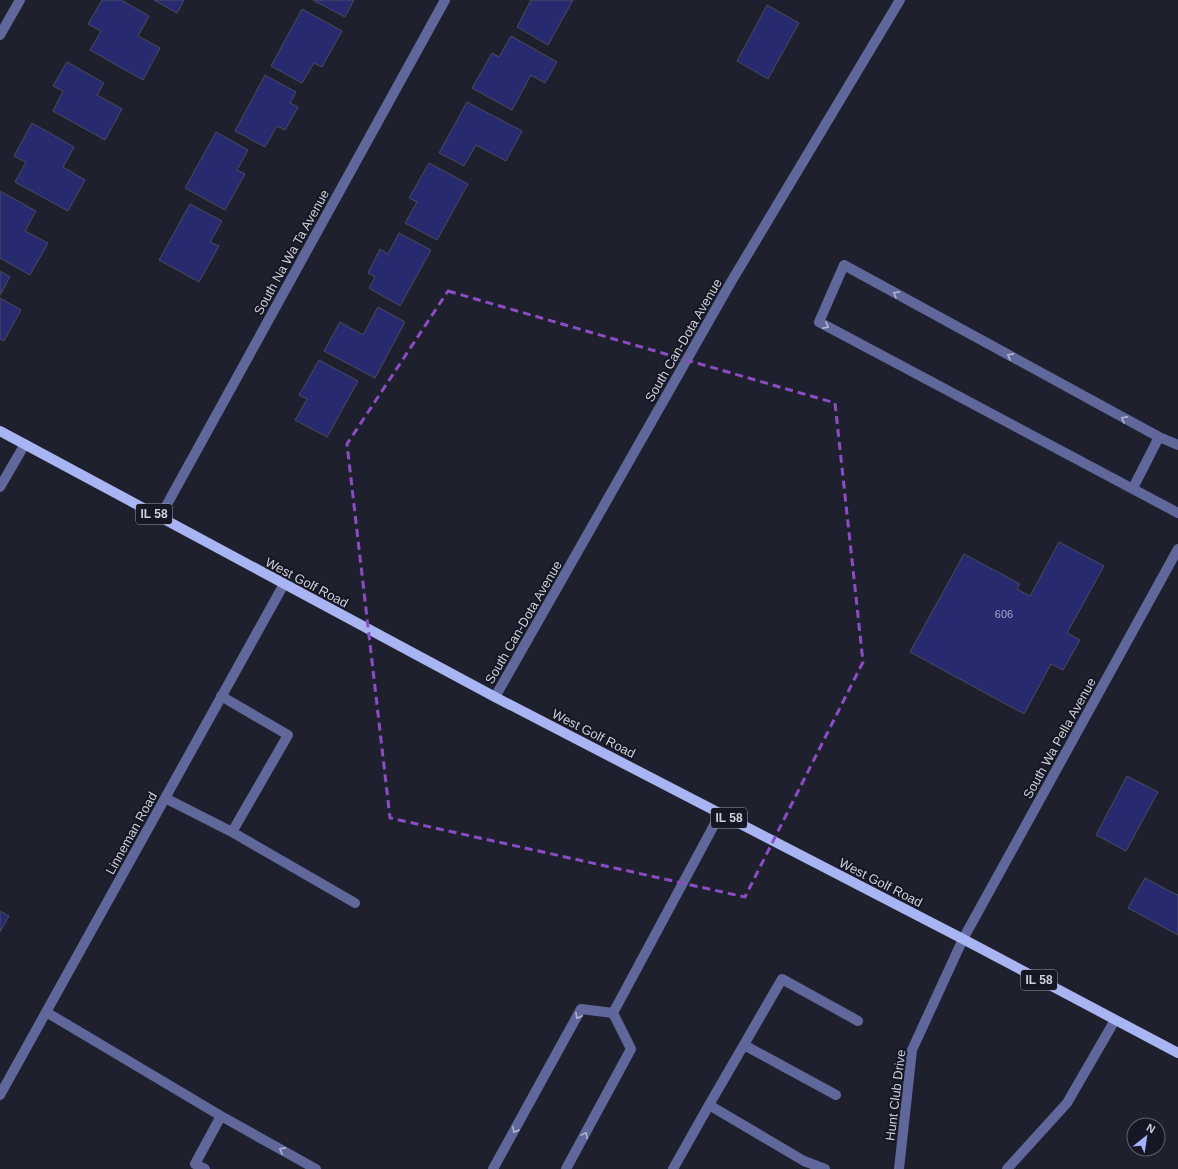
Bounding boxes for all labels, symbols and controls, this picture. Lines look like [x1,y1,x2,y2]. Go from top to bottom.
street label: South Na Wa Ta Avenue [251,187,332,317]
street label: South Can-Dota Avenue [642,276,725,405]
one-way arrow [893,291,900,299]
one-way arrow [822,321,829,328]
one-way arrow [1007,354,1015,361]
one-way arrow [1121,416,1129,423]
road number: IL 58 [136,504,172,524]
street label: West Golf Road [263,554,351,611]
street label: South Can-Dota Avenue [482,558,565,687]
house number: 606 [995,608,1013,620]
street label: South Wa Pella Avenue [1020,675,1099,801]
street label: West Golf Road [550,706,638,761]
street label: Linneman Road [103,789,160,877]
road number: IL 58 [711,808,747,828]
street label: West Golf Road [837,855,925,910]
road number: IL 58 [1021,970,1057,990]
one-way arrow [575,1012,582,1019]
street label: Hunt Club Drive [882,1049,909,1142]
north arrow [1126,1117,1166,1157]
text: N [1145,1121,1157,1136]
one-way arrow [512,1126,519,1133]
one-way arrow [580,1131,587,1139]
one-way arrow [279,1147,287,1155]

